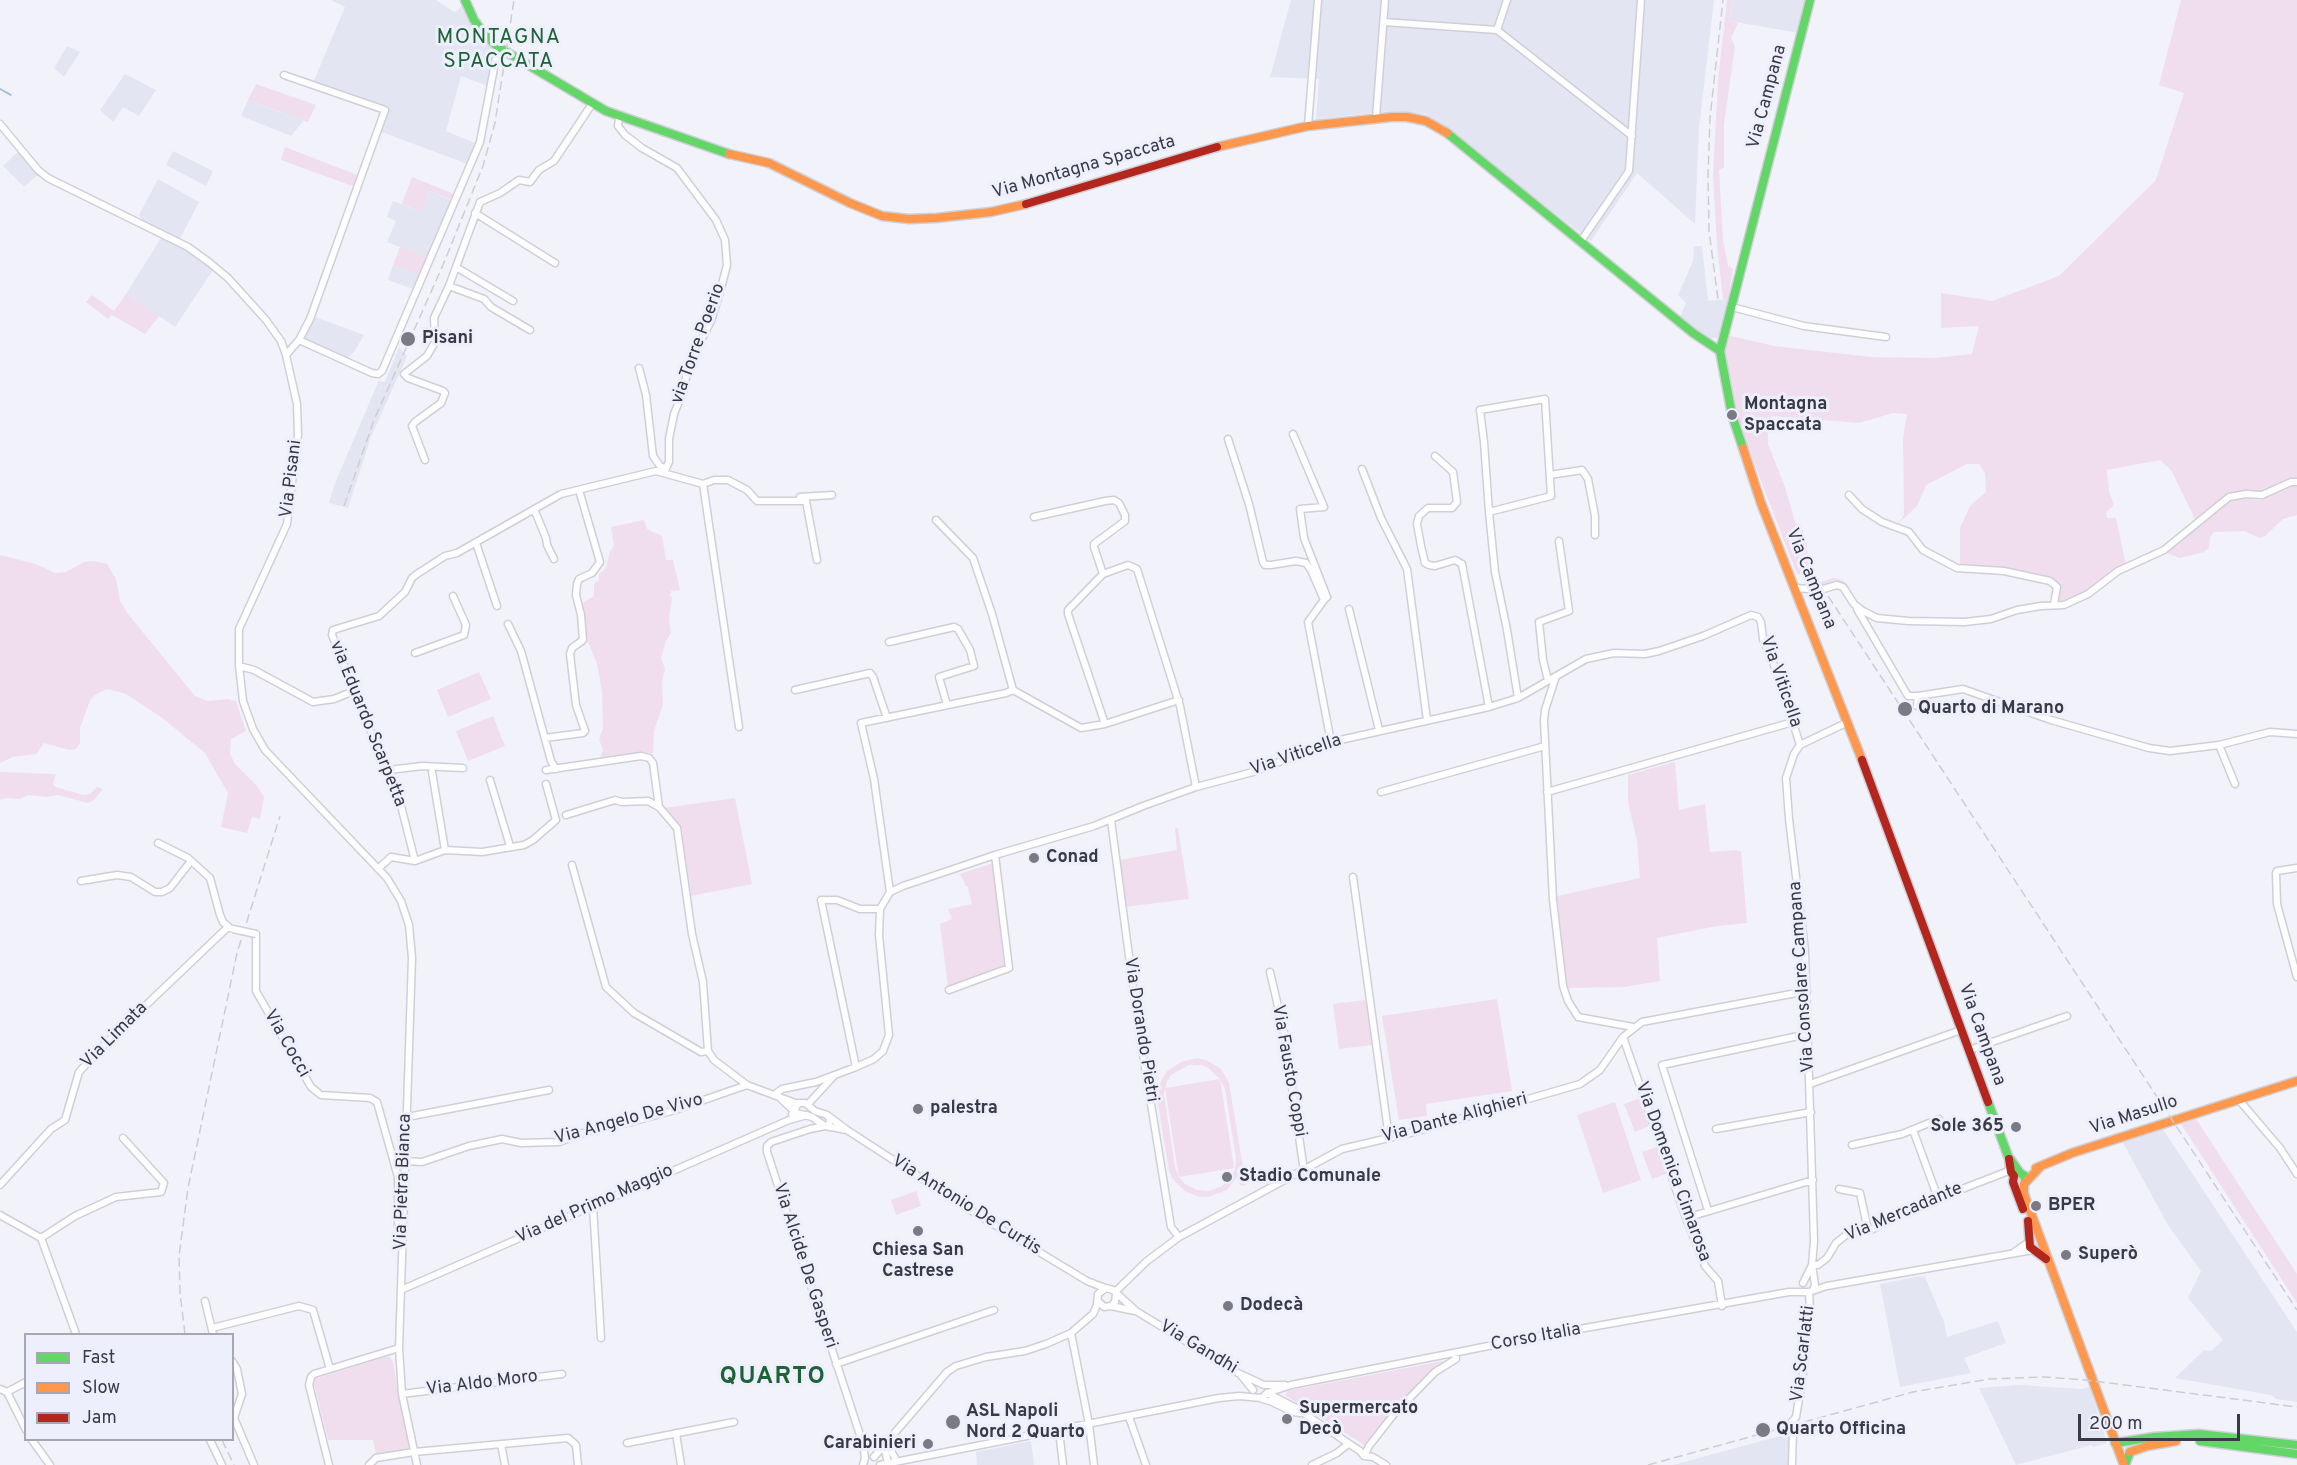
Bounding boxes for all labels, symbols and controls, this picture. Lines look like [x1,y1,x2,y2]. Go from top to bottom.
district label: MONTAGNA SPACCATA [436,26,562,76]
street label: Via Campana [1744,43,1792,151]
street label: Via Montagna Spaccata [990,132,1178,204]
street label: via Torre Poerio [667,281,731,407]
place label: Pisani [422,328,473,350]
marker: Pisani [399,330,417,348]
place label: Montagna Spaccata [1744,394,1827,436]
marker: Montagna Spaccata [1725,408,1739,422]
street label: Via Pisani [276,439,308,519]
street label: Via Campana [1780,526,1840,632]
street label: Via Viticella [1754,634,1806,730]
street label: via Eduardo Scarpetta [324,638,410,810]
place label: Quarto di Marano [1918,698,2064,720]
marker: Quarto di Marano [1896,700,1914,718]
street label: Via Viticella [1248,730,1344,782]
place label: Conad [1046,847,1099,869]
marker: Conad [1027,851,1041,865]
street label: Via Consolare Campana [1786,881,1820,1073]
street label: Via Dorando Pietri [1118,956,1162,1104]
street label: Via Campana [1953,981,2009,1089]
street label: Via Limata [77,998,153,1074]
street label: Via Fausto Coppi [1266,1003,1310,1139]
street label: Via Cocci [258,1006,314,1082]
street label: Via Domenica Cimarosa [1629,1079,1715,1265]
street label: Via Dante Alighieri [1380,1089,1530,1149]
street label: Via Angelo De Vivo [552,1090,706,1150]
street label: Via Masullo [2087,1092,2181,1140]
place label: palestra [930,1098,998,1120]
marker: palestra [911,1102,925,1116]
street label: Via Pietra Bianca [391,1113,417,1251]
place label: Sole 365 [1930,1116,2004,1138]
marker: Sole 365 [2009,1120,2023,1134]
street label: Via Antonio De Curtis [887,1151,1045,1261]
street label: Via del Primo Maggio [513,1161,677,1249]
place label: Stadio Comunale [1239,1166,1381,1188]
marker: Stadio Comunale [1220,1170,1234,1184]
street label: Via Mercadante [1842,1179,1966,1247]
street label: Via Alcide De Gasperi [767,1181,841,1351]
place label: BPER [2048,1195,2095,1217]
marker: BPER [2029,1199,2043,1213]
marker: Chiesa San Castrese [911,1224,925,1238]
place label: Chiesa San Castrese [872,1240,964,1282]
place label: Superò [2078,1244,2138,1266]
marker: Superò [2059,1248,2073,1262]
place label: Dodecà [1240,1295,1303,1317]
marker: Dodecà [1221,1299,1235,1313]
street label: Via Scarlatti [1787,1304,1821,1404]
street label: Via Gandhi [1155,1316,1241,1380]
street label: Corso Italia [1489,1319,1583,1357]
legend [24,1333,234,1441]
text: Fast [82,1347,115,1370]
district label: QUARTO [720,1364,826,1392]
street label: Via Aldo Moro [425,1366,539,1402]
text: Slow [82,1377,120,1400]
place label: Supermercato Decò [1299,1398,1418,1440]
place label: ASL Napoli Nord 2 Quarto [966,1401,1085,1444]
scale bar [2081,1402,2243,1440]
text: Jam [82,1407,117,1430]
marker: Supermercato Decò [1280,1412,1294,1426]
marker: ASL Napoli Nord 2 Quarto [944,1413,962,1431]
text: 200 m [2089,1413,2142,1436]
place label: Quarto Officina [1776,1419,1906,1441]
marker: Quarto Officina [1754,1421,1772,1439]
place label: Carabinieri [823,1433,916,1455]
marker: Carabinieri [921,1437,935,1451]

